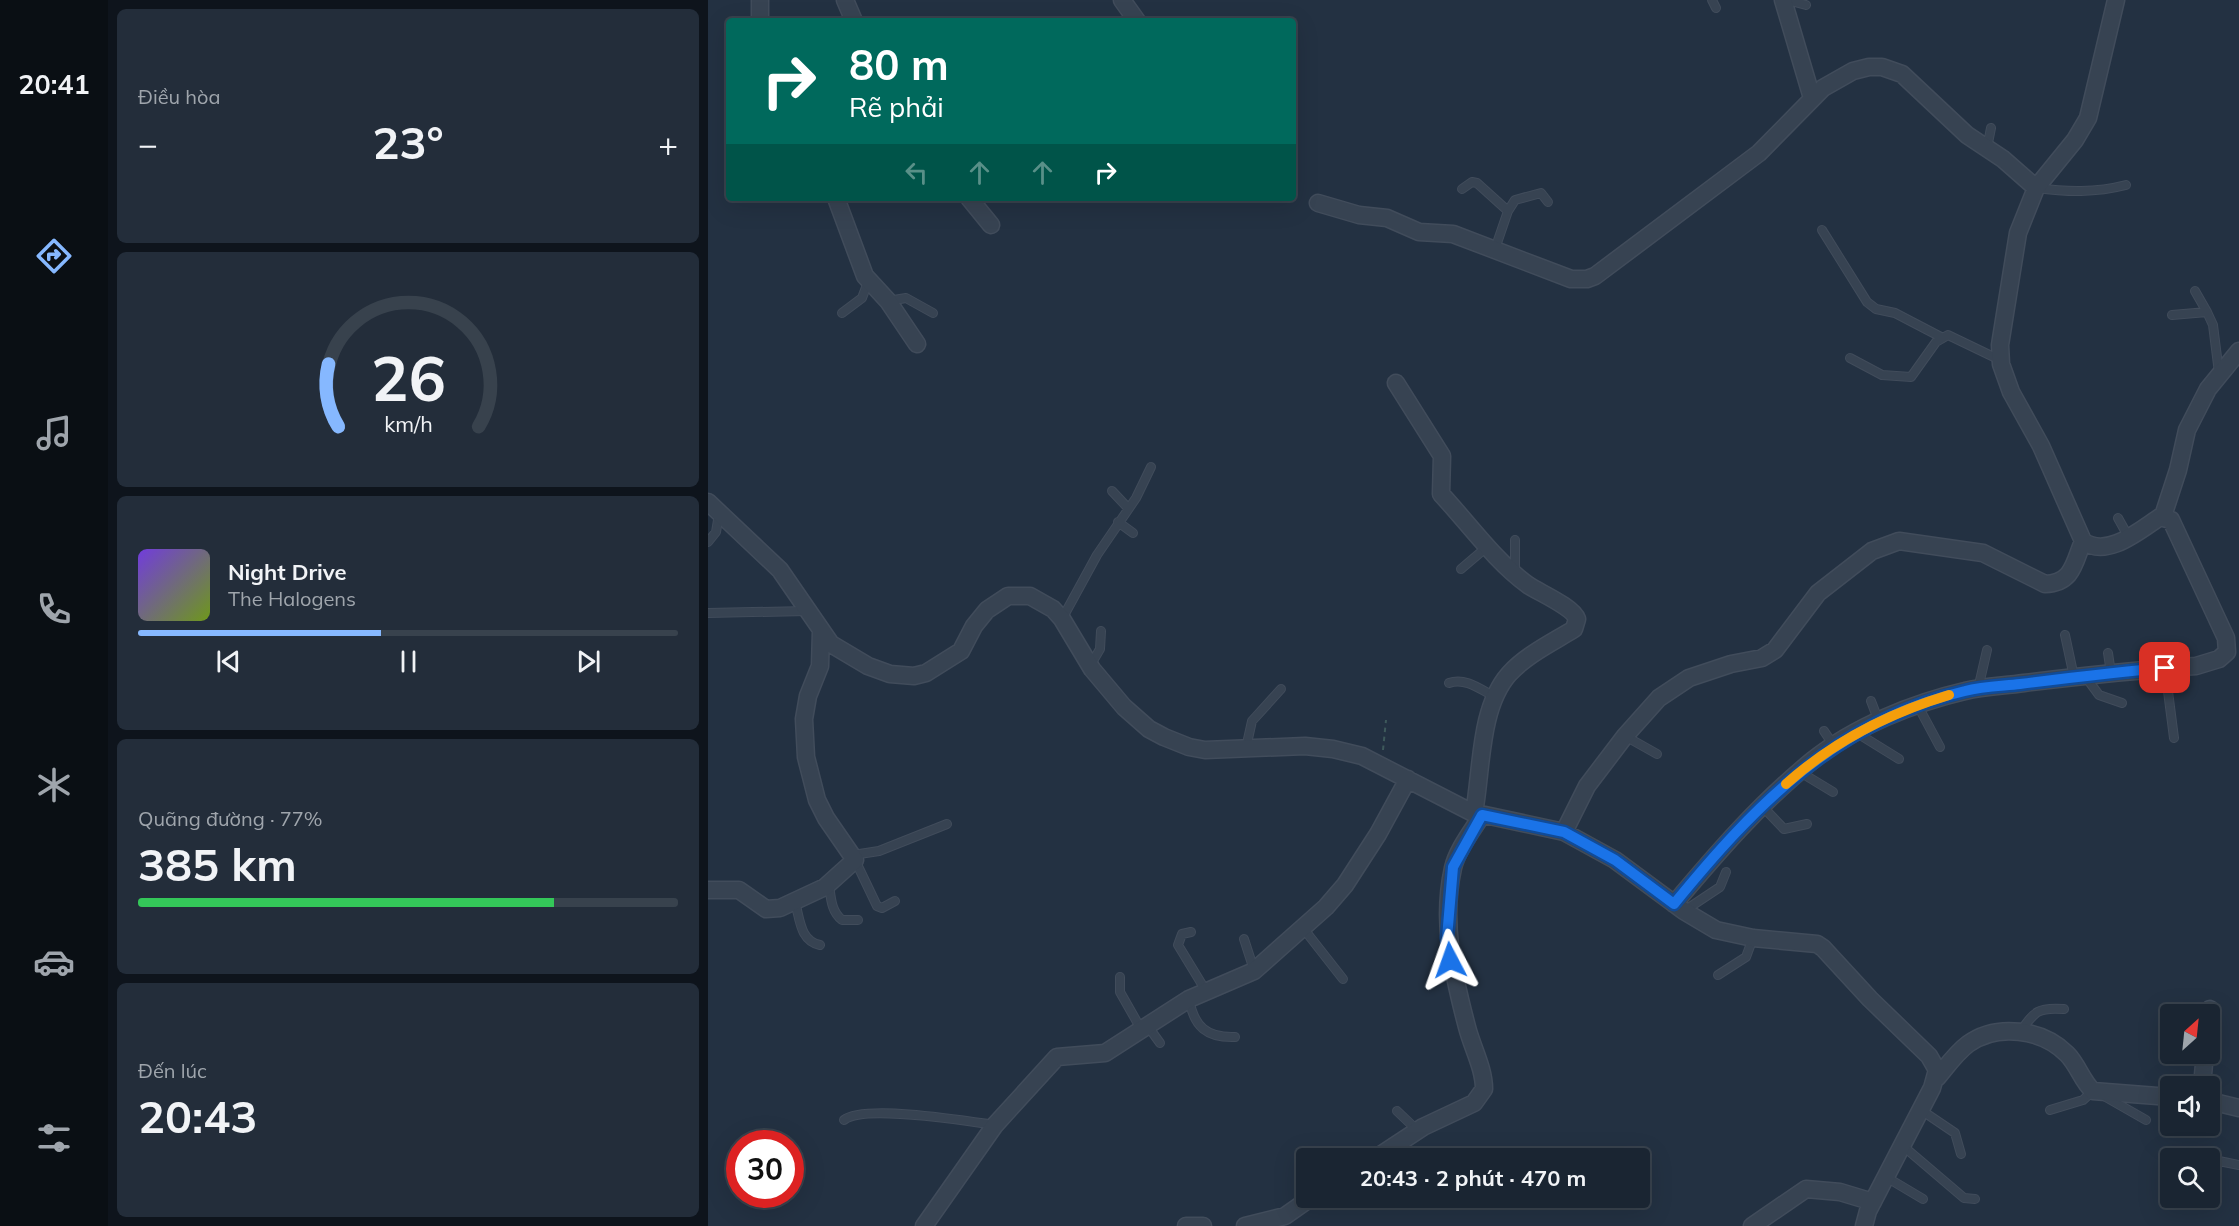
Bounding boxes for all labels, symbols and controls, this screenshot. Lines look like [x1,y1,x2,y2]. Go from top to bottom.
text: 80 m [849,38,949,91]
icon: right [750,42,828,120]
text: 20:41 [18,67,90,101]
text: Điều hòa [138,84,220,109]
text: Rẽ phải [849,90,944,124]
text: 23° [372,114,444,170]
text: − [138,123,158,164]
text: + [658,123,678,164]
icon: left [900,156,933,189]
icon: ahead [963,156,996,189]
icon: ahead [1026,156,1059,189]
icon: right [1089,156,1122,189]
icon: directions [33,235,75,277]
text: 26 [371,338,445,417]
text: km/h [384,410,432,437]
icon: music [33,412,75,454]
text: Night Drive [228,558,347,586]
text: The Halogens [228,586,356,611]
icon: phone [33,588,75,630]
pin [2139,642,2190,693]
icon: previous [212,645,245,678]
icon: pause [392,645,425,678]
icon: next [572,645,605,678]
icon: arrive [2148,651,2181,684]
icon: climate [33,764,75,806]
text: Quãng đường · 77% [138,806,323,831]
text: 385 km [138,836,297,892]
position arrow [1418,928,1482,992]
icon: car [33,941,75,983]
north arrow [2160,1004,2220,1064]
map controls [2160,1004,2220,1208]
text: Đến lúc [138,1058,207,1083]
button: sound [2160,1076,2220,1136]
text: 20:43 [138,1088,257,1144]
icon: filters [33,1117,75,1159]
speed limit sign: 30 [726,1130,804,1208]
button: search [2160,1148,2220,1208]
text: 20:43 · 2 phút · 470 m [1360,1164,1586,1192]

